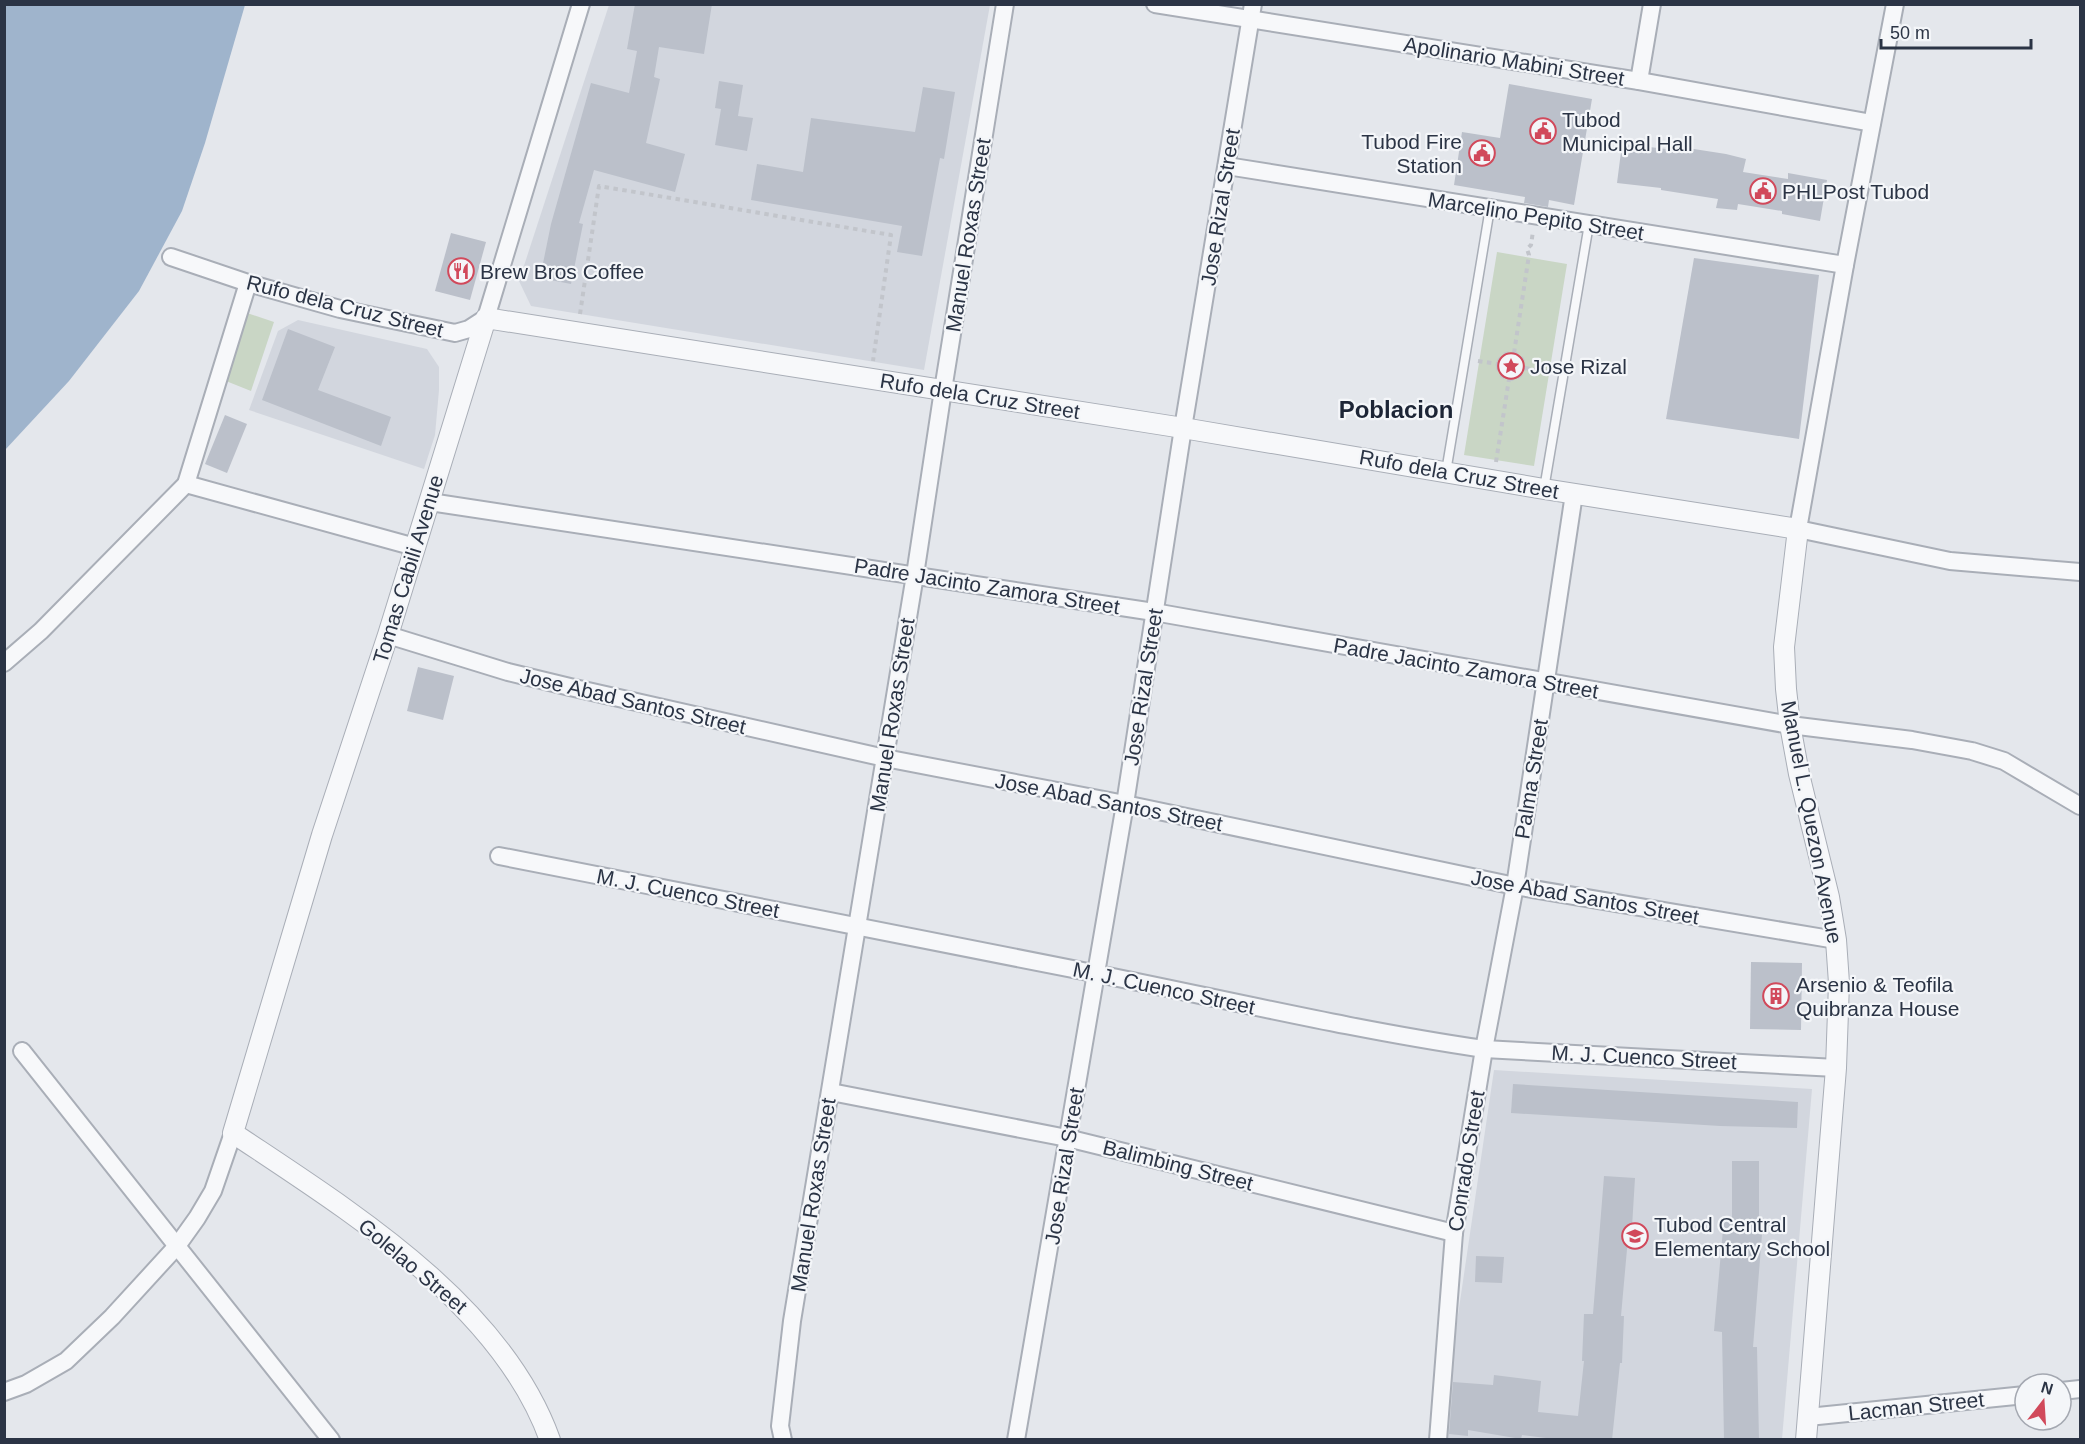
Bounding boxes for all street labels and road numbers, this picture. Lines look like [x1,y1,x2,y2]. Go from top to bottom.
street label: Apolinario Mabini Street [1402,32,1626,90]
street label: Jose Rizal Street [1196,127,1244,287]
street label: Manuel Roxas Street [941,136,995,334]
street label: Marcelino Pepito Street [1426,188,1646,244]
street label: Rufo dela Cruz Street [244,270,446,342]
street label: Rufo dela Cruz Street [878,369,1082,423]
street label: Rufo dela Cruz Street [1358,445,1561,503]
street label: Tomas Cabili Avenue [368,472,448,666]
street label: Padre Jacinto Zamora Street [853,554,1122,618]
street label: Jose Rizal Street [1119,607,1167,767]
street label: Manuel Roxas Street [865,616,919,814]
street label: Padre Jacinto Zamora Street [1332,633,1600,703]
street label: Jose Abad Santos Street [518,664,748,738]
street label: Manuel L. Quezon Avenue [1777,699,1847,945]
street label: Palma Street [1510,717,1552,841]
street label: Jose Abad Santos Street [993,769,1225,835]
street label: M. J. Cuenco Street [595,864,781,922]
street label: Jose Abad Santos Street [1469,866,1701,928]
street label: M. J. Cuenco Street [1071,957,1257,1019]
street label: M. J. Cuenco Street [1551,1041,1737,1073]
street label: Jose Rizal Street [1040,1086,1088,1246]
street label: Conrado Street [1444,1089,1489,1233]
street label: Manuel Roxas Street [786,1096,840,1294]
street label: Balimbing Street [1100,1135,1256,1195]
street label: Golelao Street [354,1214,472,1318]
street label: Lacman Street [1847,1387,1985,1425]

